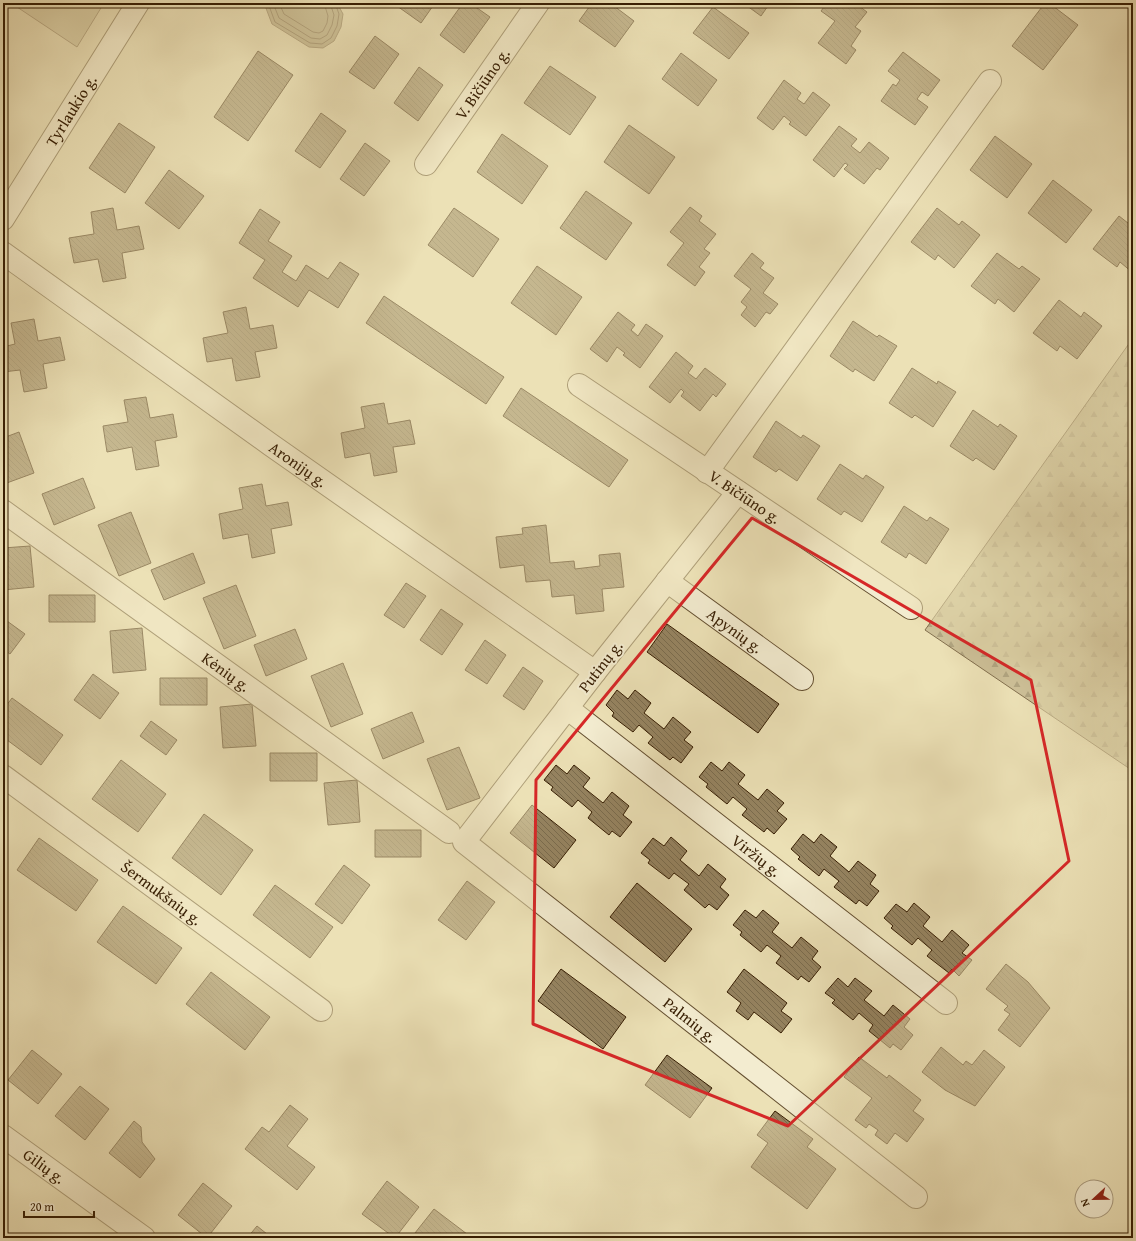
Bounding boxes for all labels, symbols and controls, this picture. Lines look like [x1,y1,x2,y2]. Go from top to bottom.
street label: V. Bičiūno g. [449,43,515,124]
street label: Tyrlaukio g. [39,70,102,151]
street label: Aronijų g. [264,435,332,493]
street label: V. Bičiūno g. [704,464,786,529]
street label: Apynių g. [702,602,768,659]
street label: Putinų g. [572,635,628,697]
street label: Kėnių g. [197,646,255,697]
street label: Viržių g. [726,828,786,882]
street label: Šermukšnių g. [116,855,207,931]
street label: Palmių g. [658,991,722,1048]
street label: Gilių g. [18,1142,70,1189]
north arrow [1074,1179,1114,1219]
scale bar [24,1193,94,1219]
text: N [1076,1196,1094,1209]
text: 20 m [30,1198,54,1215]

